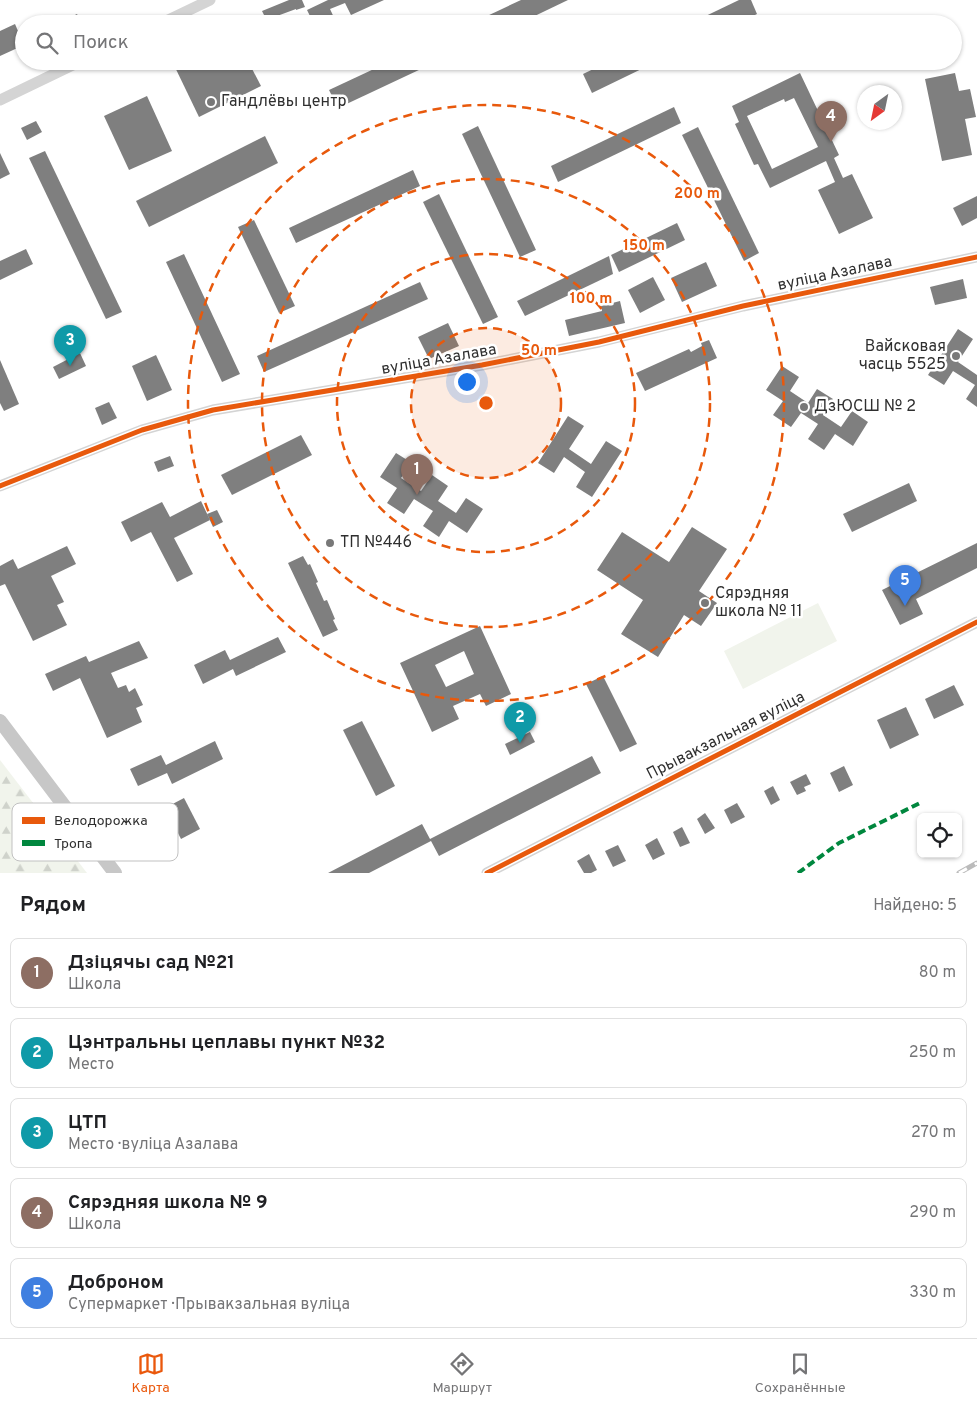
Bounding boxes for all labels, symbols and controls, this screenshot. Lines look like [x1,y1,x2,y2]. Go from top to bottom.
search box [15,15,962,70]
icon: search [33,29,61,57]
text: Поиск [73,31,129,55]
north arrow [857,85,902,130]
place label: Гандлёвы центр [221,92,347,112]
marker: Гандлёвы центр [205,96,217,108]
pin: 4 [815,101,847,142]
text: 200 m [674,185,720,204]
text: 150 m [623,237,665,256]
street label: вуліца Азалава [776,252,894,296]
text: 100 m [570,290,612,309]
pin: 3 [54,325,86,366]
place label: Вайсковая часць 5525 [858,337,946,375]
street label: вуліца Азалава [380,340,498,380]
text: 50 m [521,342,557,361]
marker: Вайсковая часць 5525 [950,350,962,362]
your location [454,369,480,395]
centre of rings [477,394,495,412]
place label: ДзЮСШ № 2 [814,397,916,417]
marker: ДзЮСШ № 2 [798,401,810,413]
pin: 1 [401,454,433,495]
place label: ТП №446 [340,533,412,553]
marker: ТП №446 [324,537,336,549]
pin: 5 [889,565,921,606]
place label: Сярэдняя школа № 11 [715,584,802,622]
marker: Сярэдняя школа № 11 [699,597,711,609]
street label: Прывакзальная вуліца [643,687,809,785]
pin: 2 [504,702,536,743]
legend [12,803,178,861]
text: Велодорожка [54,813,148,830]
map controls [917,813,962,858]
button: locate [917,813,962,858]
text: Тропа [54,836,92,853]
text: Рядом [20,892,86,919]
text: Найдено: 5 [873,896,957,916]
text: Дзіцячы сад №21 [68,951,235,975]
text: 1 [34,963,40,983]
text: 80 m [919,963,956,983]
text: Школа [68,975,121,995]
text: Цэнтральны цеплавы пункт №32 [68,1031,385,1055]
text: 2 [32,1043,42,1063]
text: 250 m [909,1043,956,1063]
text: Место [68,1055,114,1075]
text: ЦТП [68,1111,107,1135]
text: 3 [32,1123,42,1143]
text: 270 m [911,1123,956,1143]
text: Место · вуліца Азалава [68,1135,238,1155]
text: Сярэдняя школа № 9 [68,1191,268,1215]
text: 4 [32,1203,42,1223]
text: 290 m [909,1203,956,1223]
text: Школа [68,1215,121,1235]
text: Доброном [68,1271,164,1295]
text: 5 [32,1283,42,1303]
text: 330 m [909,1283,956,1303]
text: Супермаркет · Прывакзальная вуліца [68,1295,350,1315]
tab: Карта [131,1350,170,1397]
tab: Маршрут [432,1350,492,1397]
tab: Сохранённые [755,1350,846,1397]

